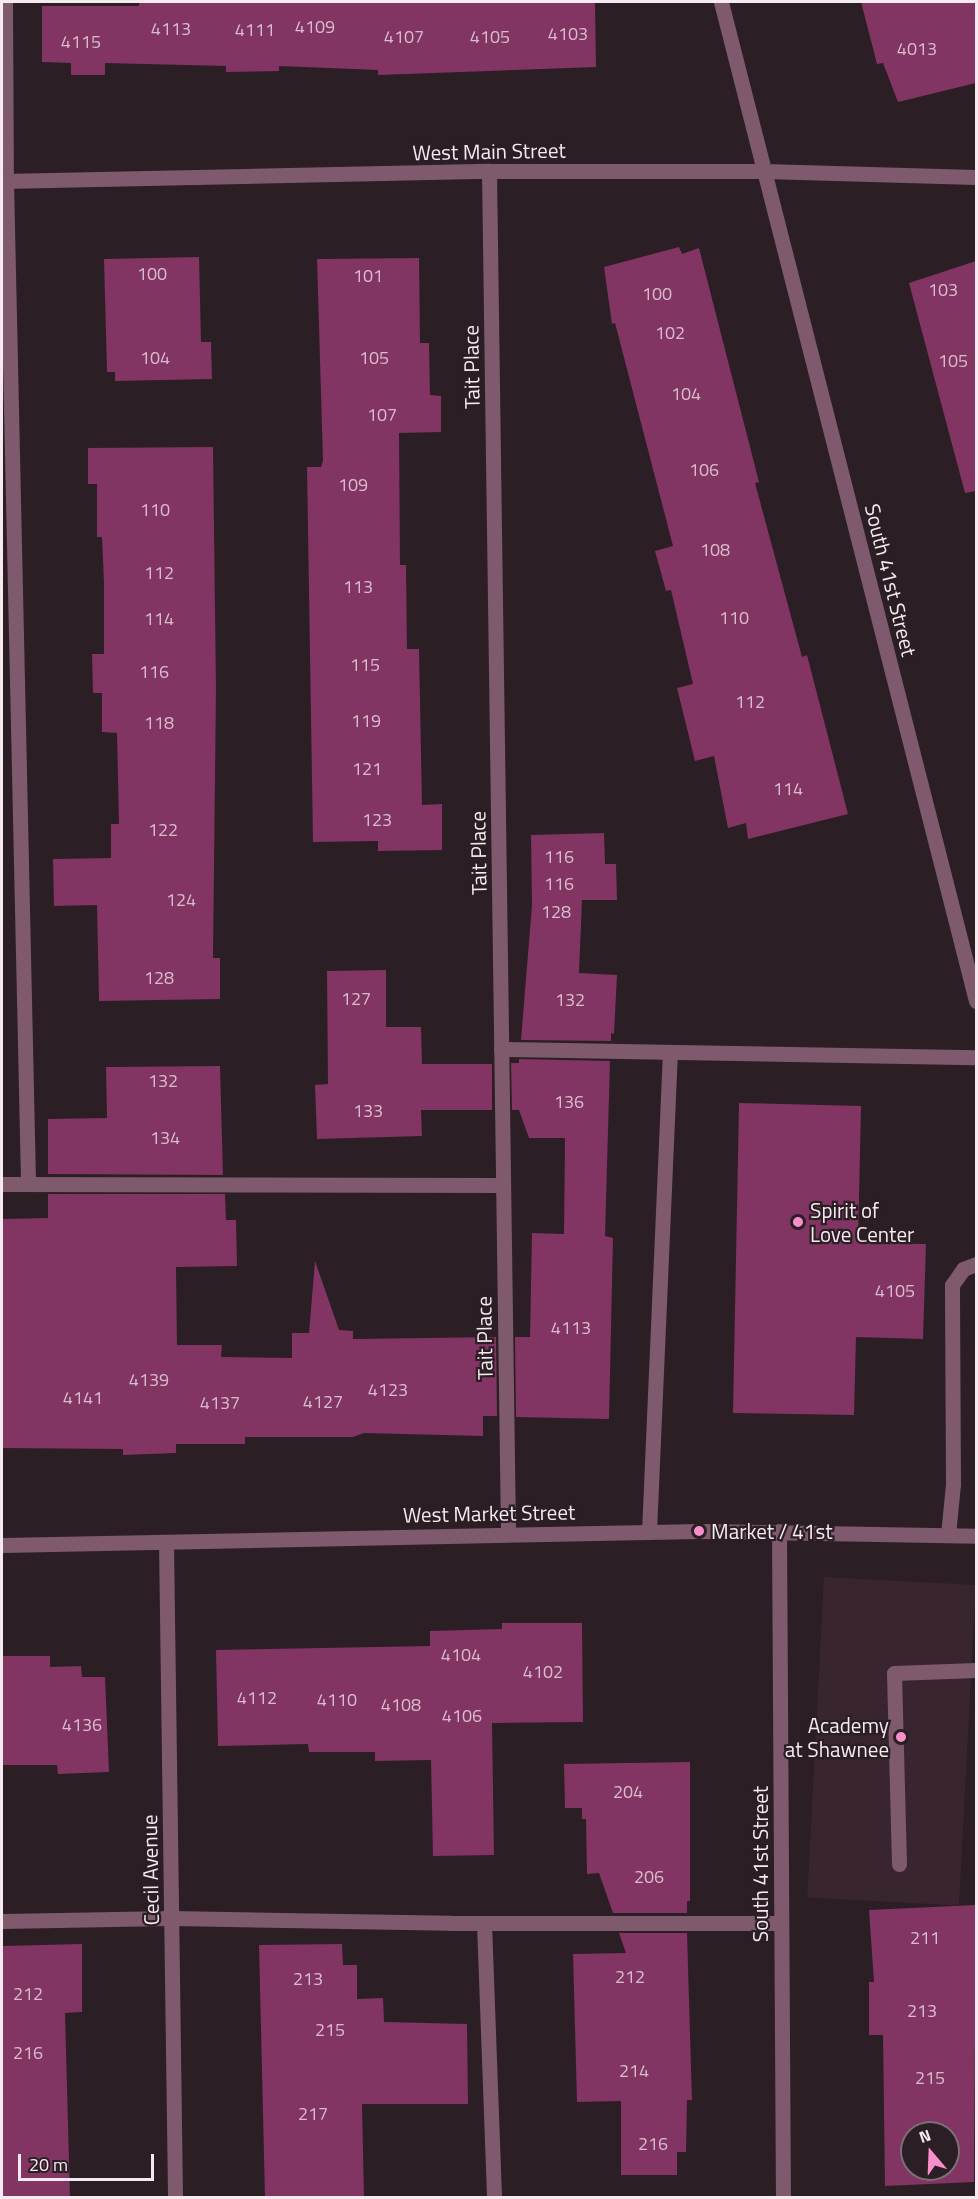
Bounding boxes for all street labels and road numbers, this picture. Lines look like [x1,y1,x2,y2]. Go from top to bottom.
street label: West Main Street [412,137,566,165]
street label: Tait Place [458,325,484,409]
street label: South 41st Street [860,501,922,659]
street label: Tait Place [465,811,491,895]
street label: Tait Place [471,1296,497,1380]
street label: West Market Street [403,1499,575,1527]
street label: South 41st Street [747,1786,773,1942]
street label: Cecil Avenue [136,1814,164,1926]

